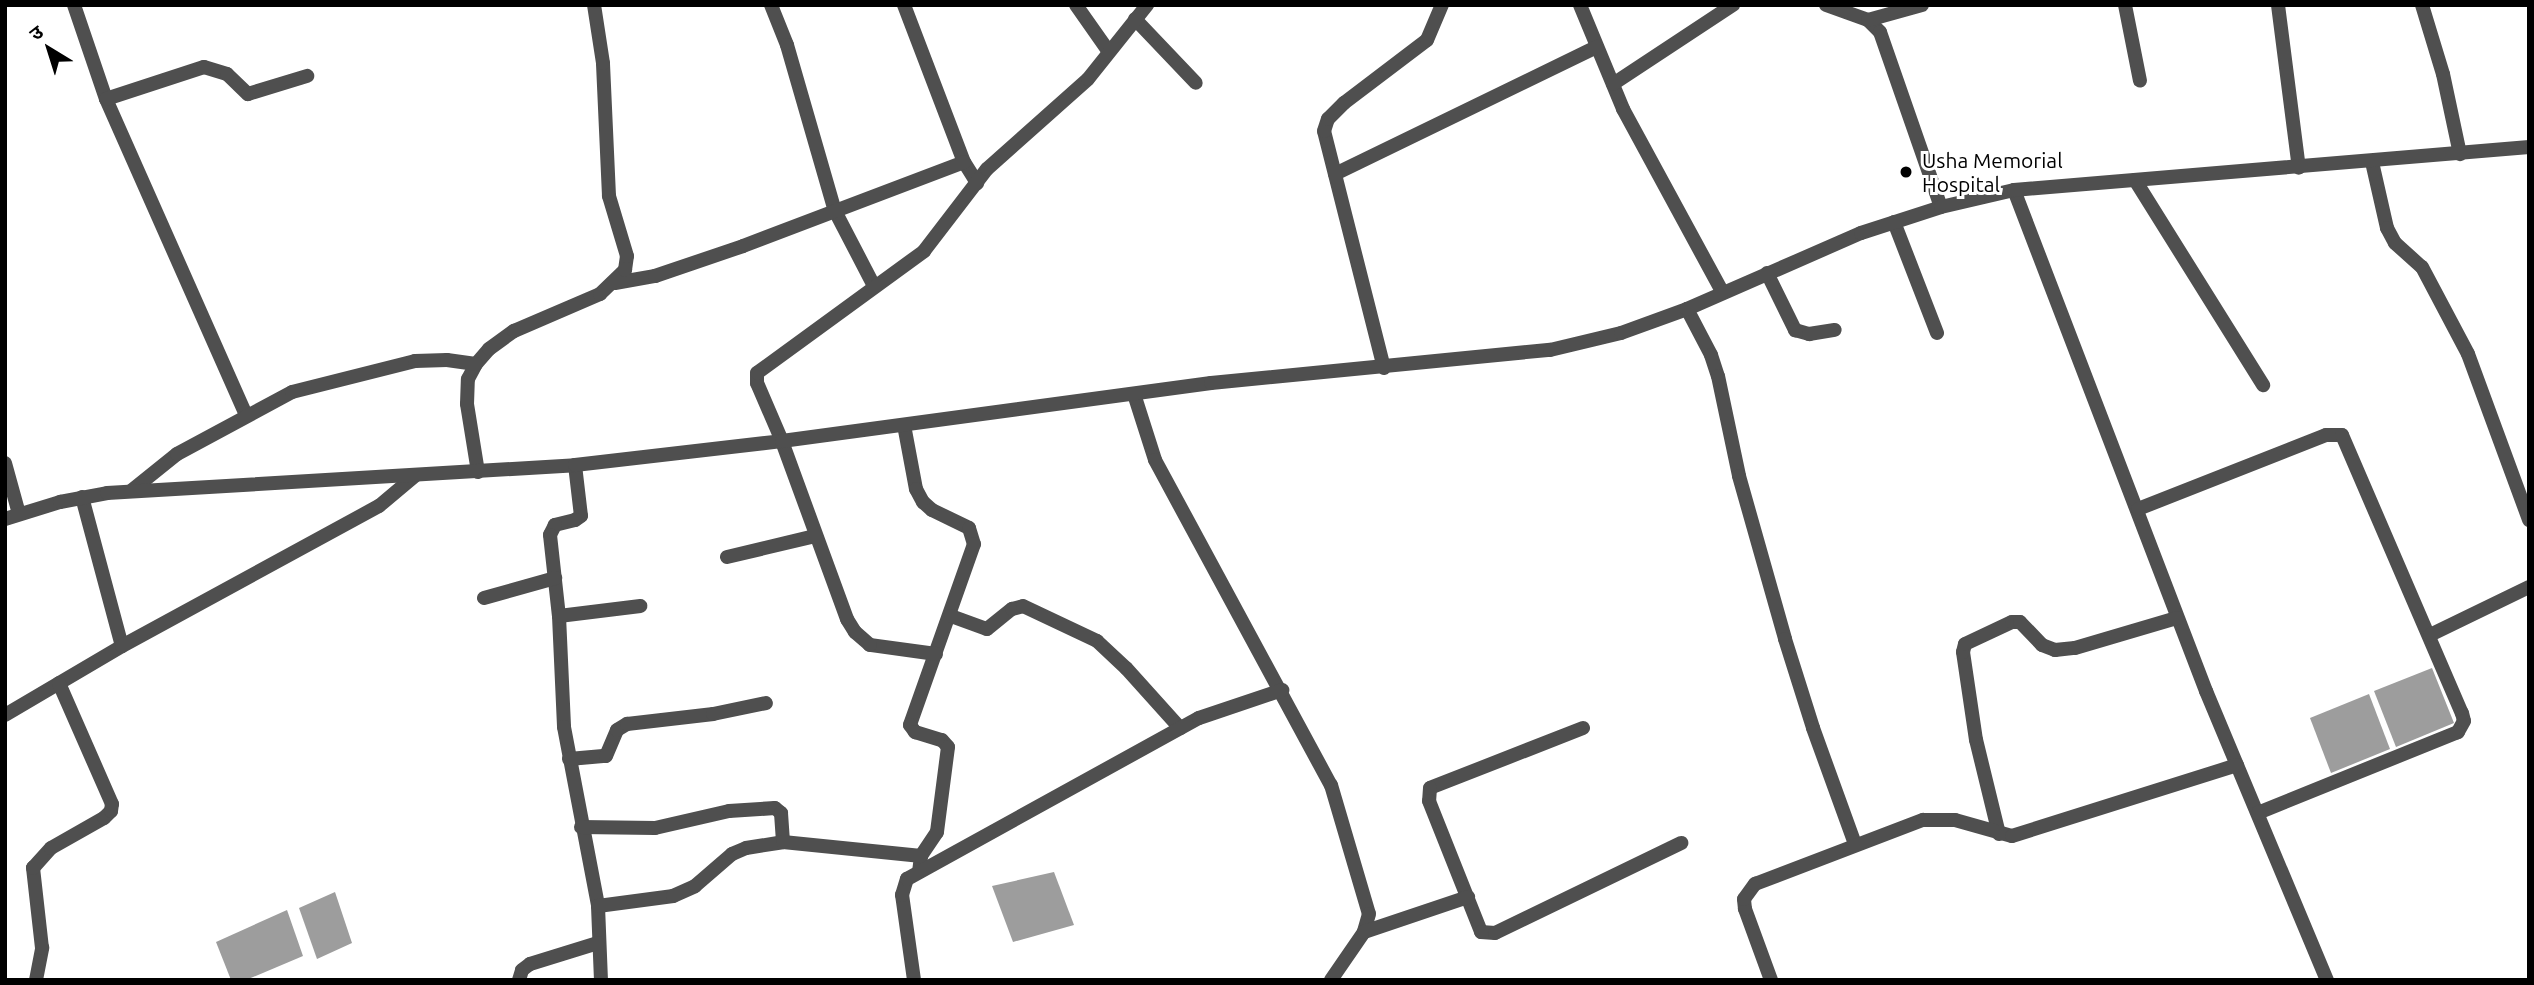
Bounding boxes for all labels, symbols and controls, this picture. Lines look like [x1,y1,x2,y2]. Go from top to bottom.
north arrow [14,14,84,84]
text: उ [25,20,47,45]
place label: Usha Memorial Hospital [1922,147,2063,197]
marker: Usha Memorial Hospital [1896,162,1916,182]

